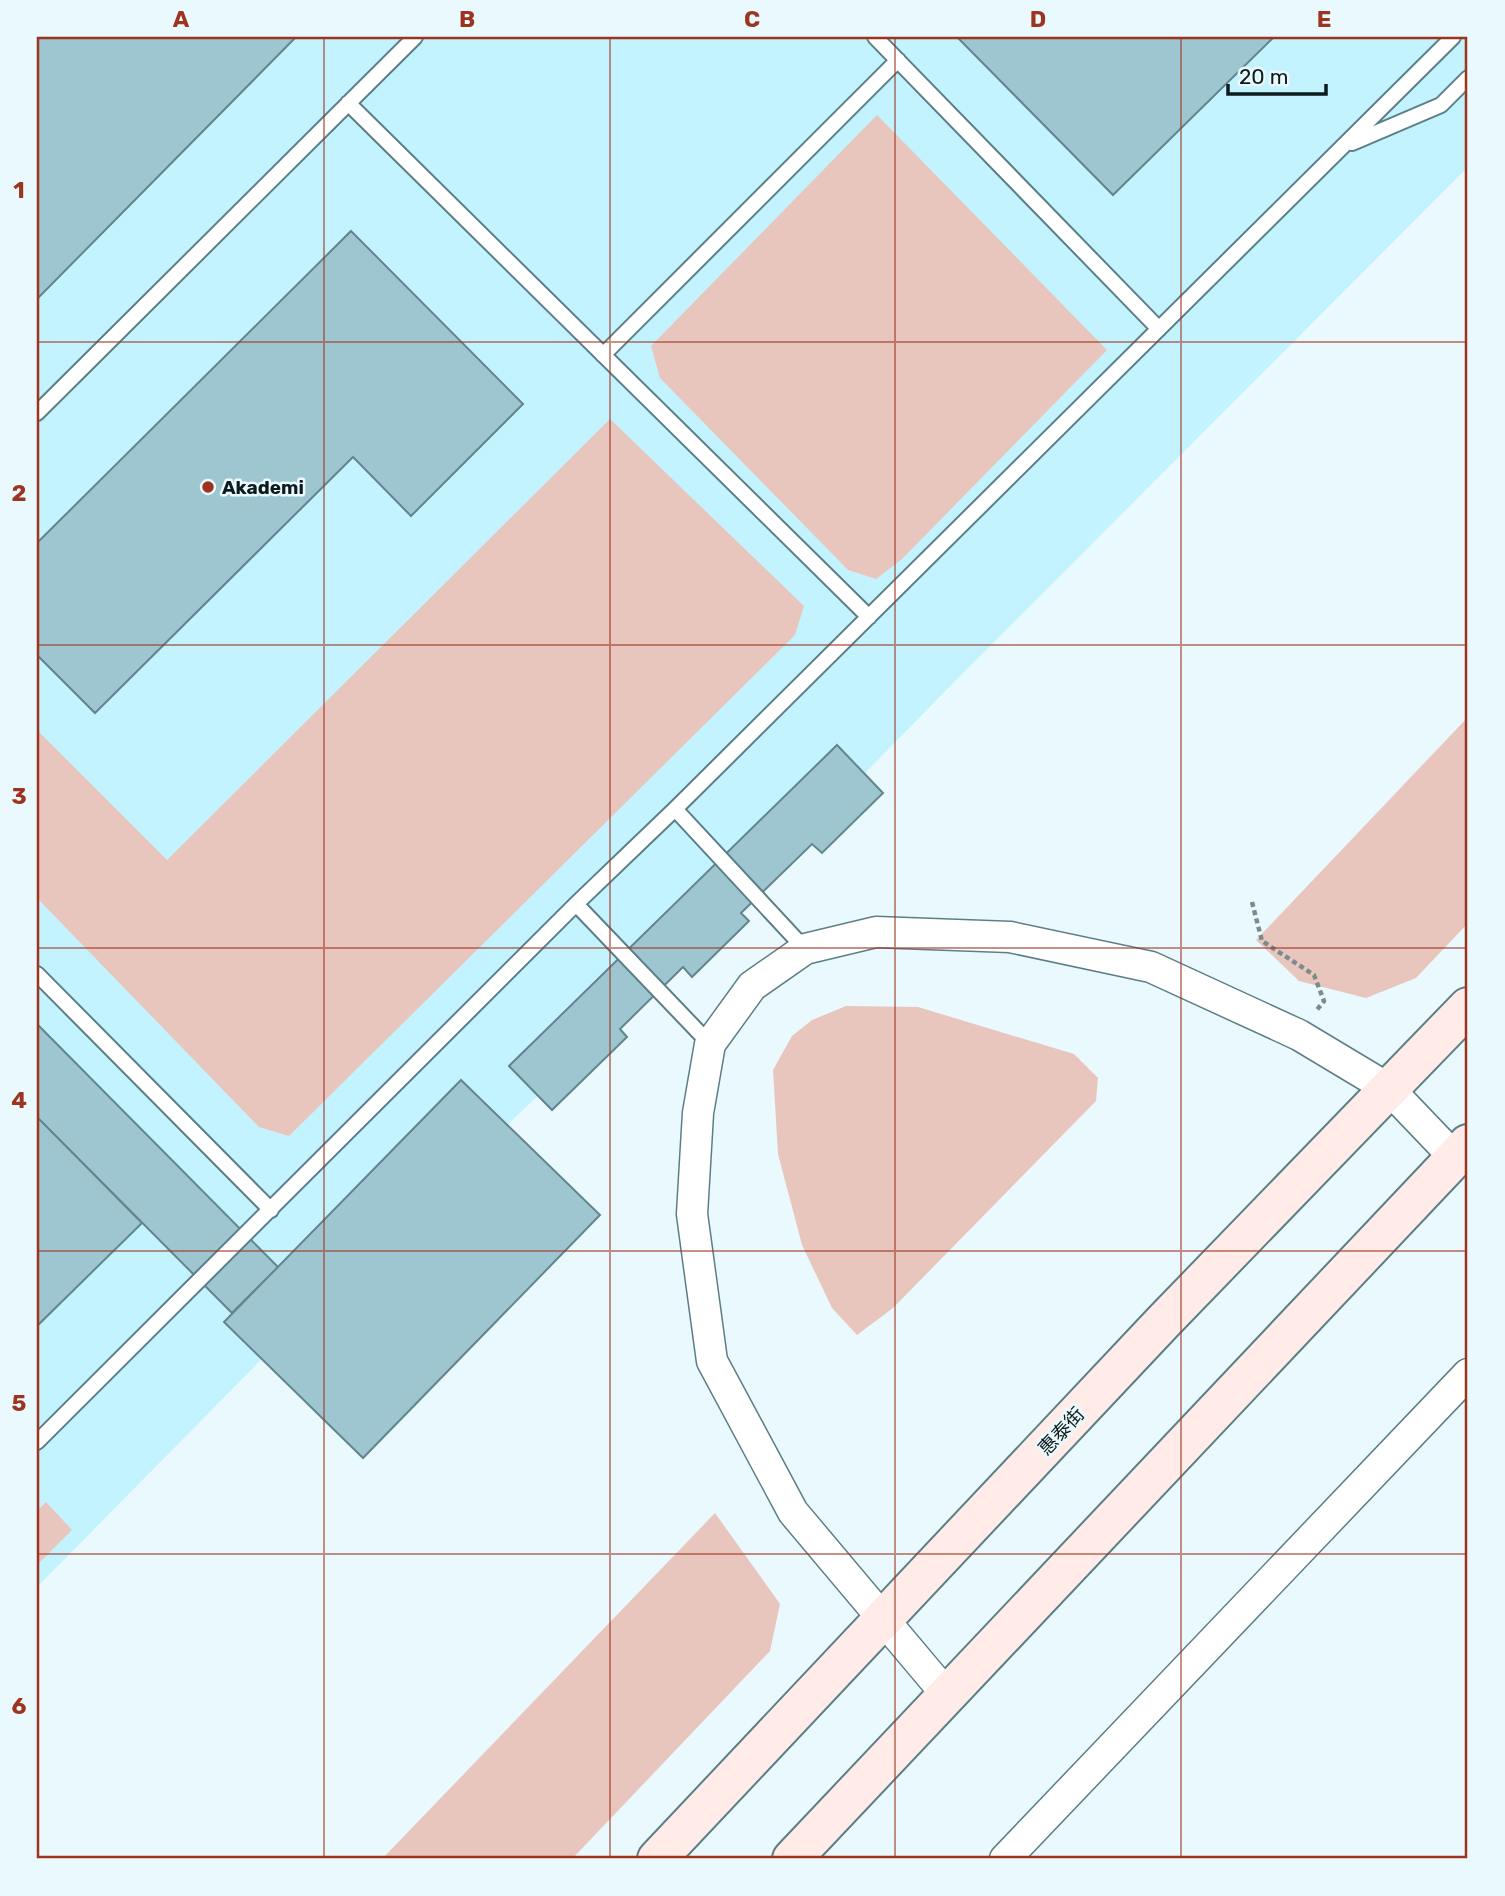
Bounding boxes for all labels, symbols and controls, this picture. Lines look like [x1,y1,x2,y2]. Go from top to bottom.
text: A [173,5,190,33]
text: B [459,5,475,33]
text: C [744,5,760,33]
text: D [1030,5,1046,33]
text: E [1317,5,1331,33]
scale bar [1228,52,1326,96]
text: 20 m [1239,64,1288,89]
text: 1 [13,176,25,204]
place label: Akademi [222,476,304,499]
text: 2 [12,479,26,507]
marker: Akademi [200,479,216,495]
text: 3 [11,782,27,810]
text: 4 [11,1086,27,1114]
text: 5 [12,1389,27,1417]
street label: 惠泰街 [1034,1403,1089,1460]
text: 6 [12,1692,27,1720]

